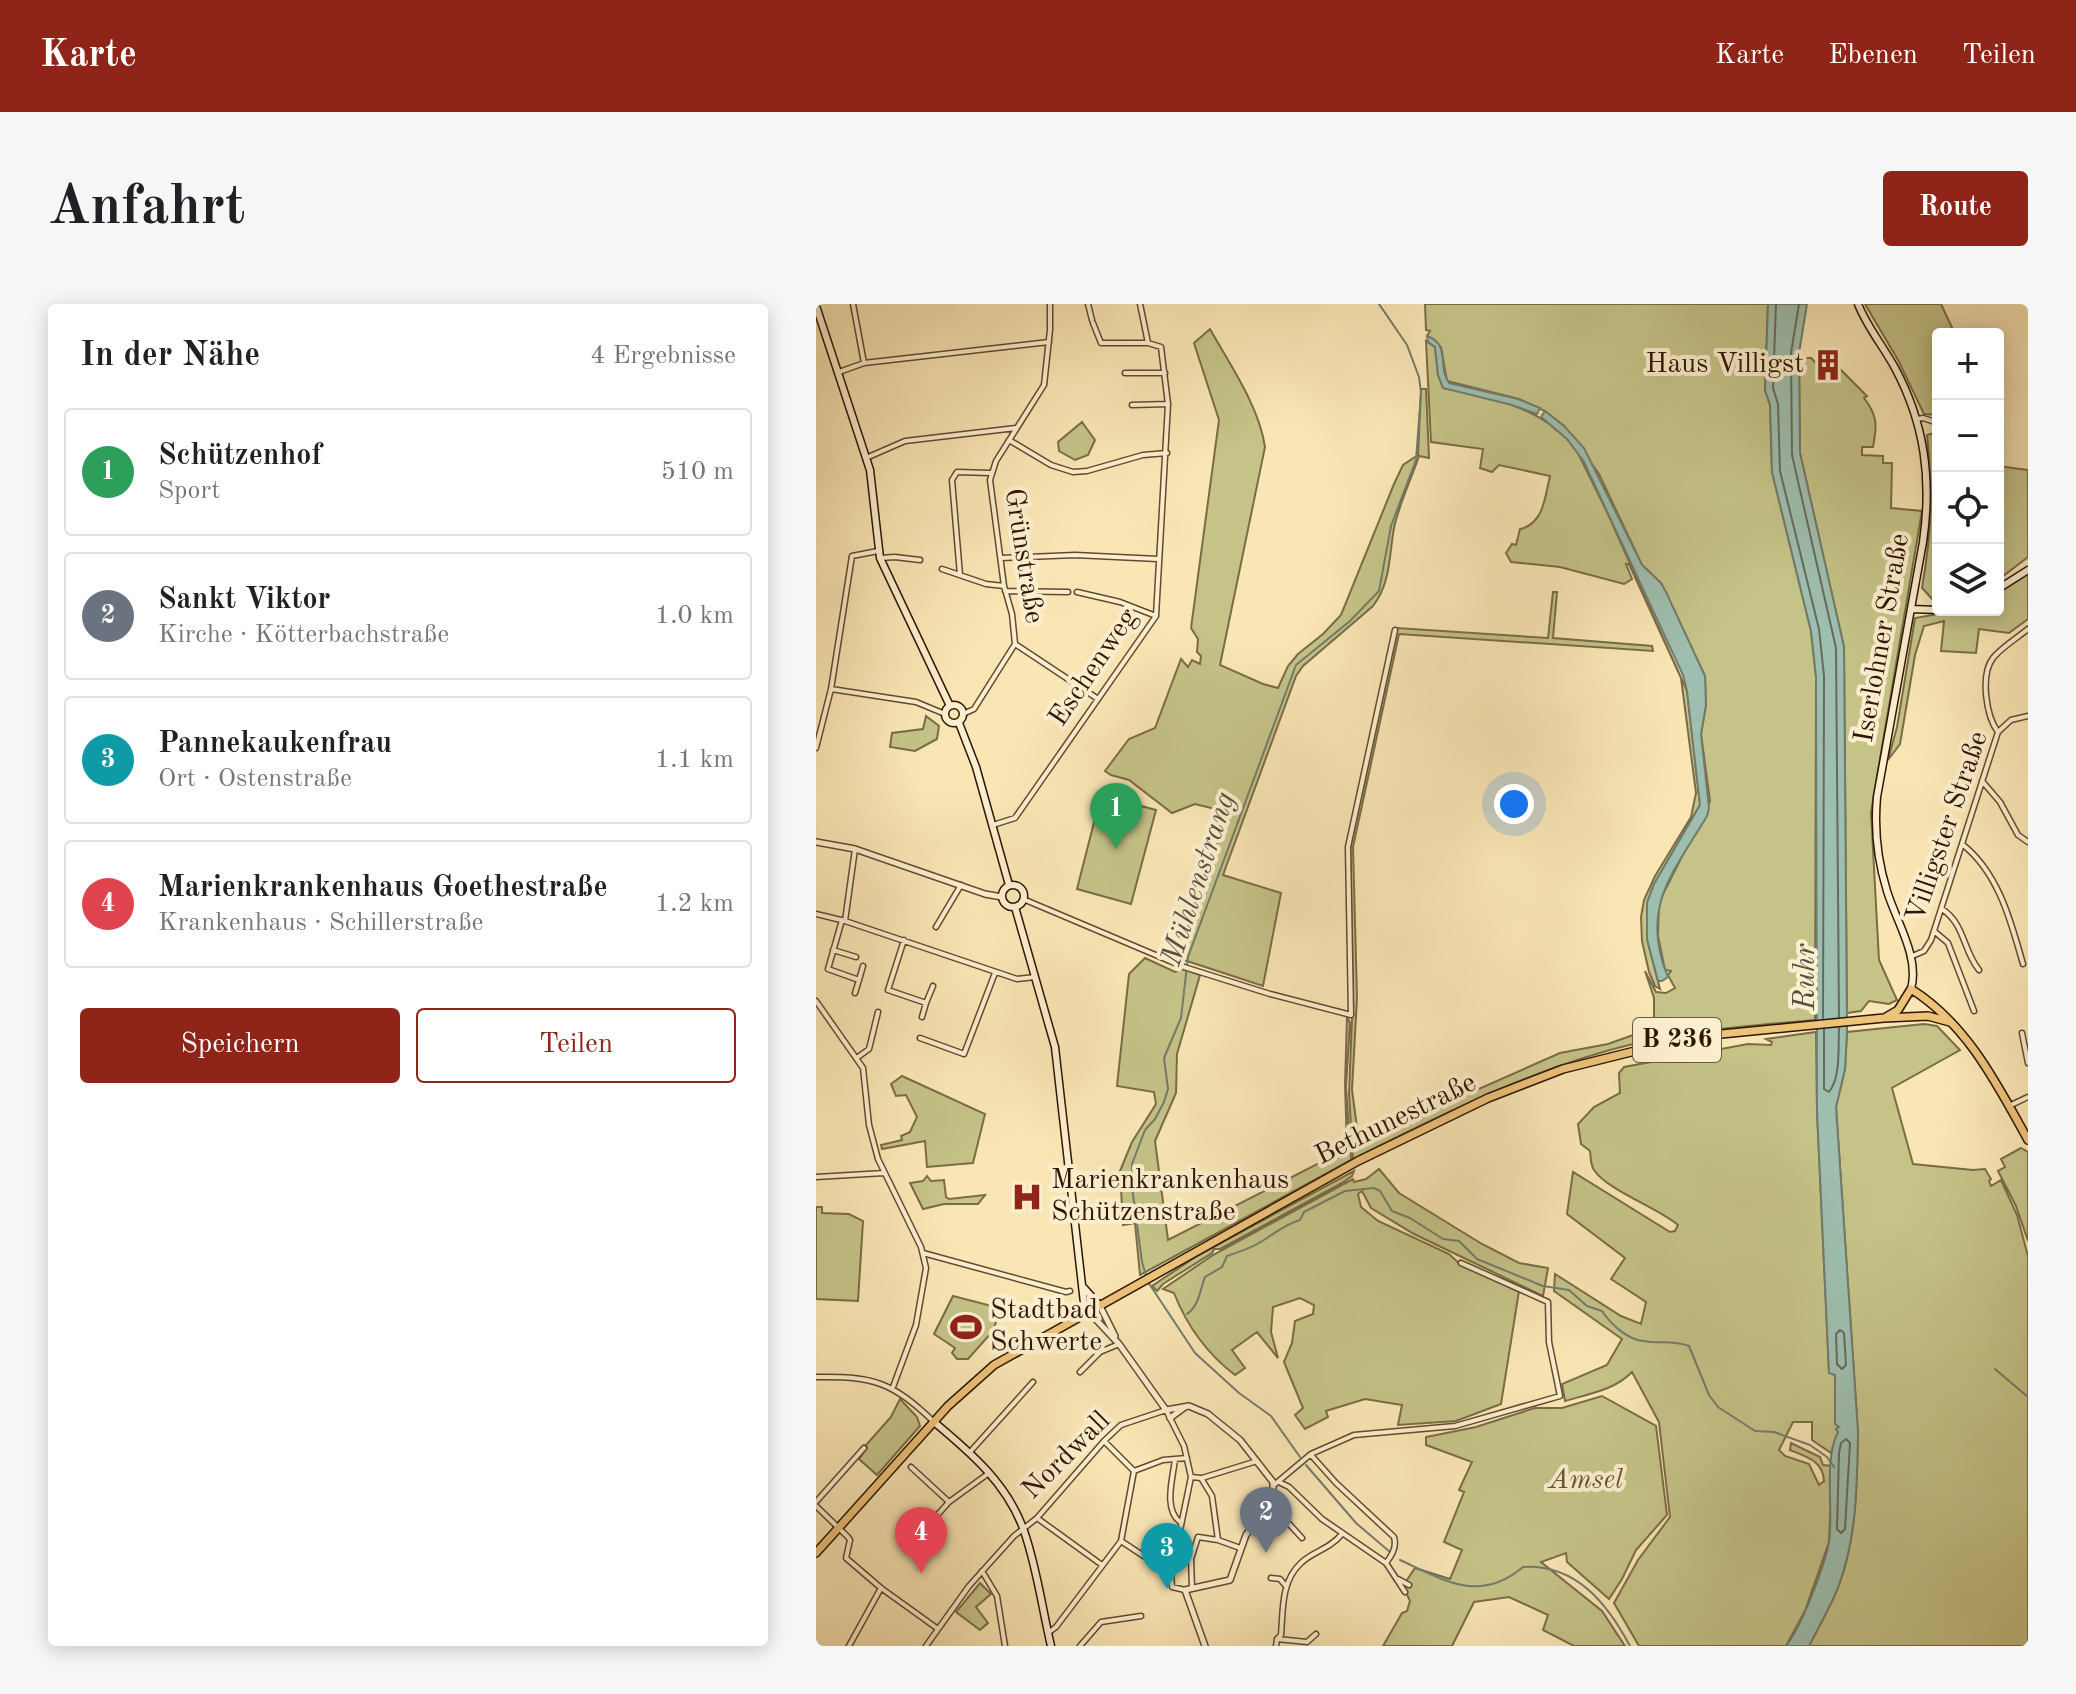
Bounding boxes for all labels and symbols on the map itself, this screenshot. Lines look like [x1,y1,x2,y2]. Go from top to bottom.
building icon: Haus Villigst [1811,348,1845,382]
place label: Haus Villigst [1645,351,1804,379]
street label: Grünstraße [998,486,1048,626]
street label: Iserlohner Straße [1851,531,1915,745]
street label: Eschenweg [1045,604,1143,732]
street label: Villigster Straße [1902,728,1994,926]
pin: 1 [1090,783,1142,849]
your location [1494,784,1534,824]
water label: Mühlenstrang [1157,789,1241,970]
water label: Ruhr [1791,942,1821,1012]
road number: B 236 [1633,1018,1721,1062]
street label: Bethunestraße [1311,1069,1481,1171]
place label: Marienkrankenhaus Schützenstraße [1051,1167,1289,1227]
hospital icon: Marienkrankenhaus Schützenstraße [1010,1180,1044,1214]
place label: Stadtbad Schwerte [990,1297,1102,1357]
sports icon: Stadtbad Schwerte [949,1310,983,1344]
street label: Nordwall [1018,1407,1116,1505]
park label: Amsel [1547,1467,1623,1495]
pin: 2 [1240,1487,1292,1553]
pin: 4 [895,1507,947,1573]
pin: 3 [1141,1523,1193,1589]

